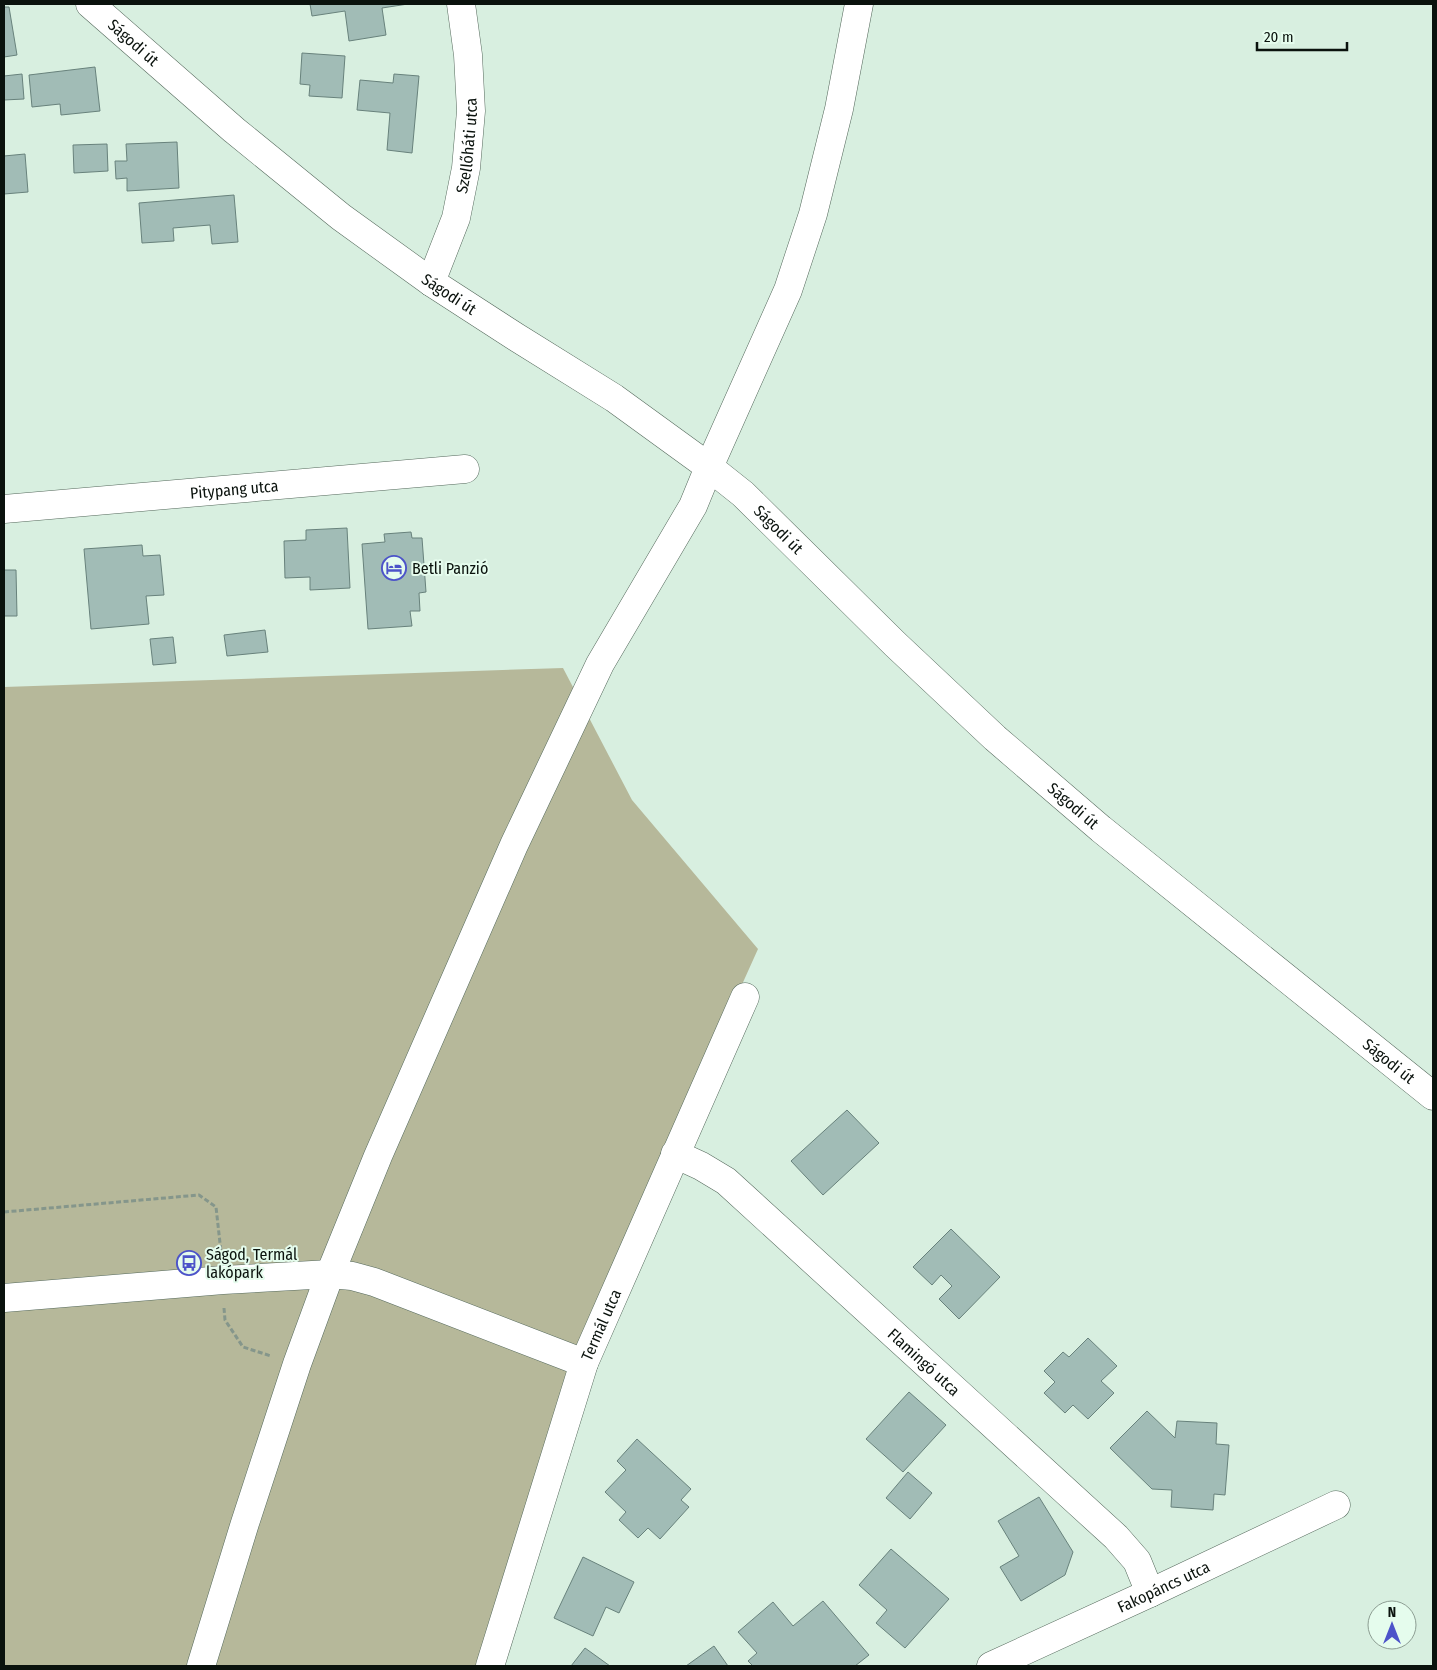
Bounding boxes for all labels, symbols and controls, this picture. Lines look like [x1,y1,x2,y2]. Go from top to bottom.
street label: Ságodi út [104,15,163,70]
scale bar [1257,20,1347,52]
text: 20 m [1264,28,1294,46]
street label: Szellőháti utca [452,97,481,195]
street label: Ságodi út [418,269,481,319]
street label: Pitypang utca [189,476,279,503]
street label: Ságodi út [750,501,807,558]
hotel icon: Betli Panzió [381,555,407,581]
place label: Betli Panzió [412,559,488,578]
street label: Ságodi út [1044,779,1103,833]
street label: Ságodi út [1359,1034,1419,1088]
place label: Ságod, Termál lakópark [206,1245,297,1282]
bus stop icon: Ságod, Termál lakópark [176,1250,202,1276]
street label: Termál utca [577,1286,625,1364]
street label: Flamingó utca [884,1324,964,1400]
street label: Fakopáncs utca [1115,1557,1213,1617]
north arrow [1367,1600,1417,1650]
text: N [1388,1604,1396,1621]

